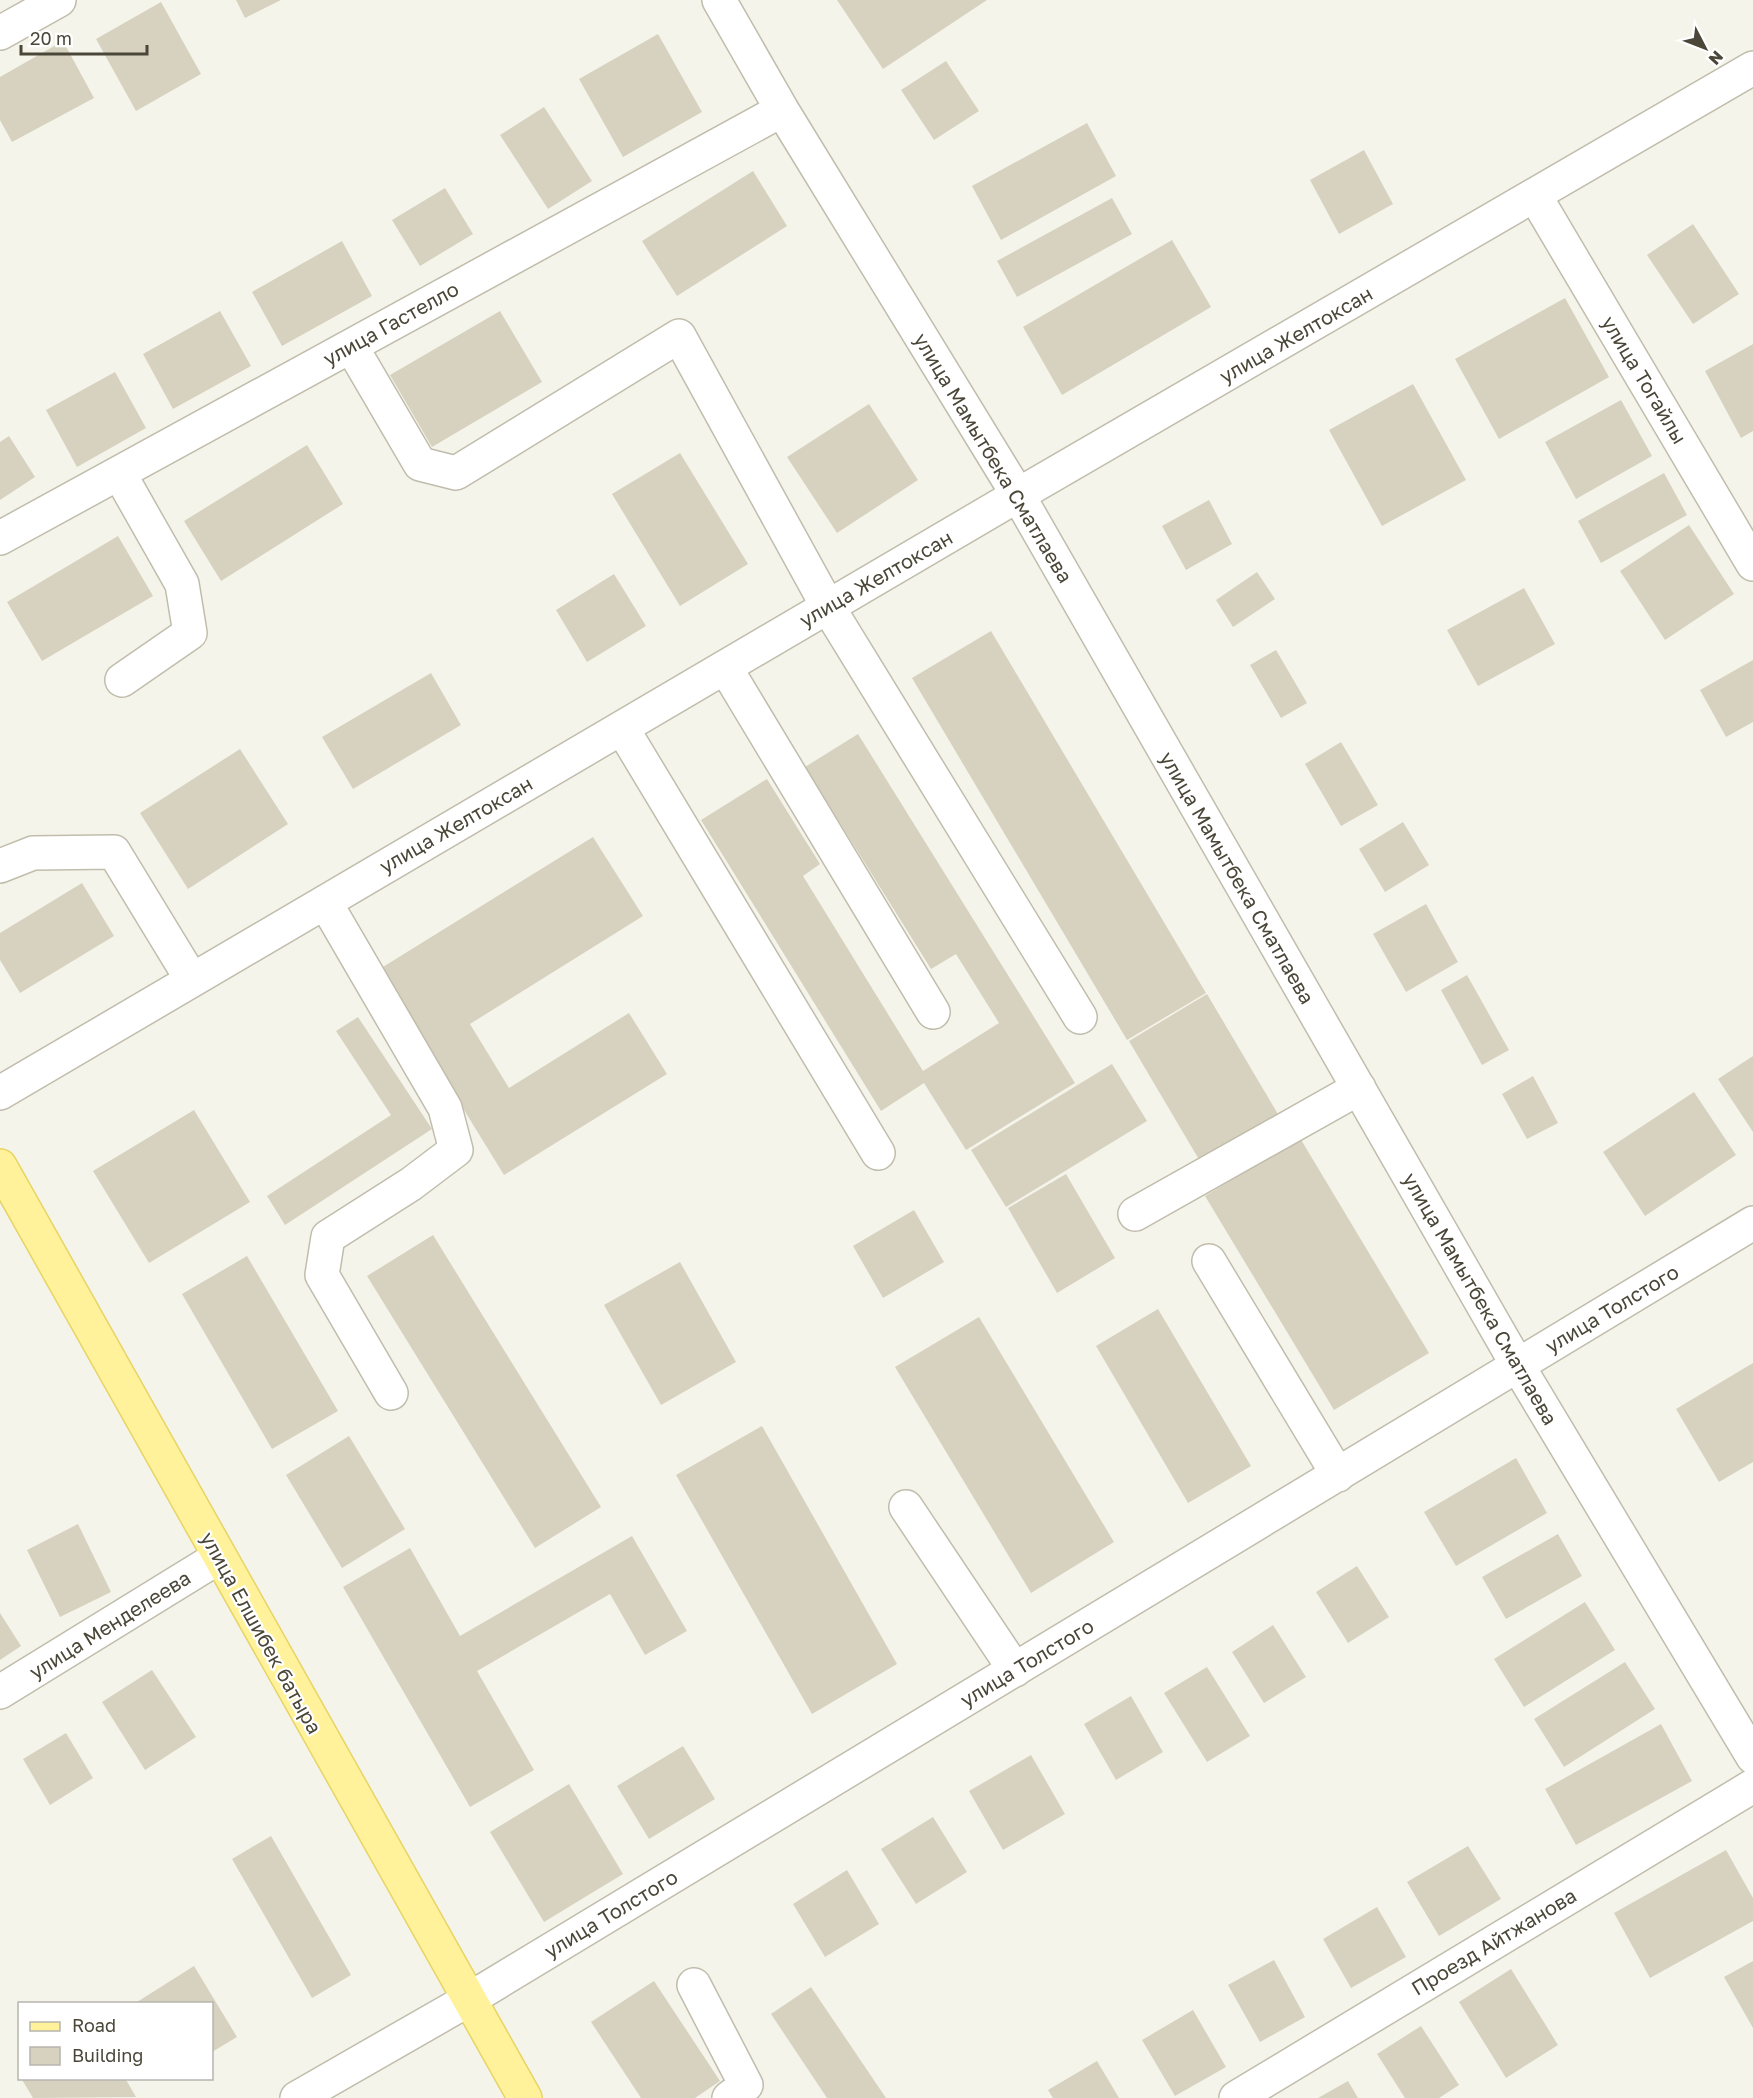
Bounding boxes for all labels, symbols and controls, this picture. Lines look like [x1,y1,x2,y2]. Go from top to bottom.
scale bar [21,18,147,56]
north arrow [1675,18,1735,78]
text: 20 m [30,27,72,49]
text: N [1705,47,1728,69]
street label: улица Гастелло [318,276,463,370]
street label: улица Желтоксан [1215,281,1376,388]
street label: улица Тогайлы [1597,311,1692,448]
street label: улица Мамытбека Сматлаева [910,328,1078,587]
street label: улица Желтоксан [795,525,956,632]
street label: улица Мамытбека Сматлаева [1156,747,1320,1008]
street label: улица Желтоксан [375,771,536,878]
street label: улица Мамытбека Сматлаева [1399,1168,1563,1429]
street label: улица Толстого [1541,1259,1682,1357]
street label: улица Елшибек батыра [196,1527,327,1738]
street label: улица Менделеева [24,1565,195,1684]
street label: улица Толстого [956,1613,1097,1711]
street label: улица Толстого [540,1864,681,1962]
street label: Проезд Айтжанова [1407,1882,1580,2000]
legend [18,2002,213,2080]
text: Road [72,2014,116,2036]
text: Building [72,2044,143,2066]

